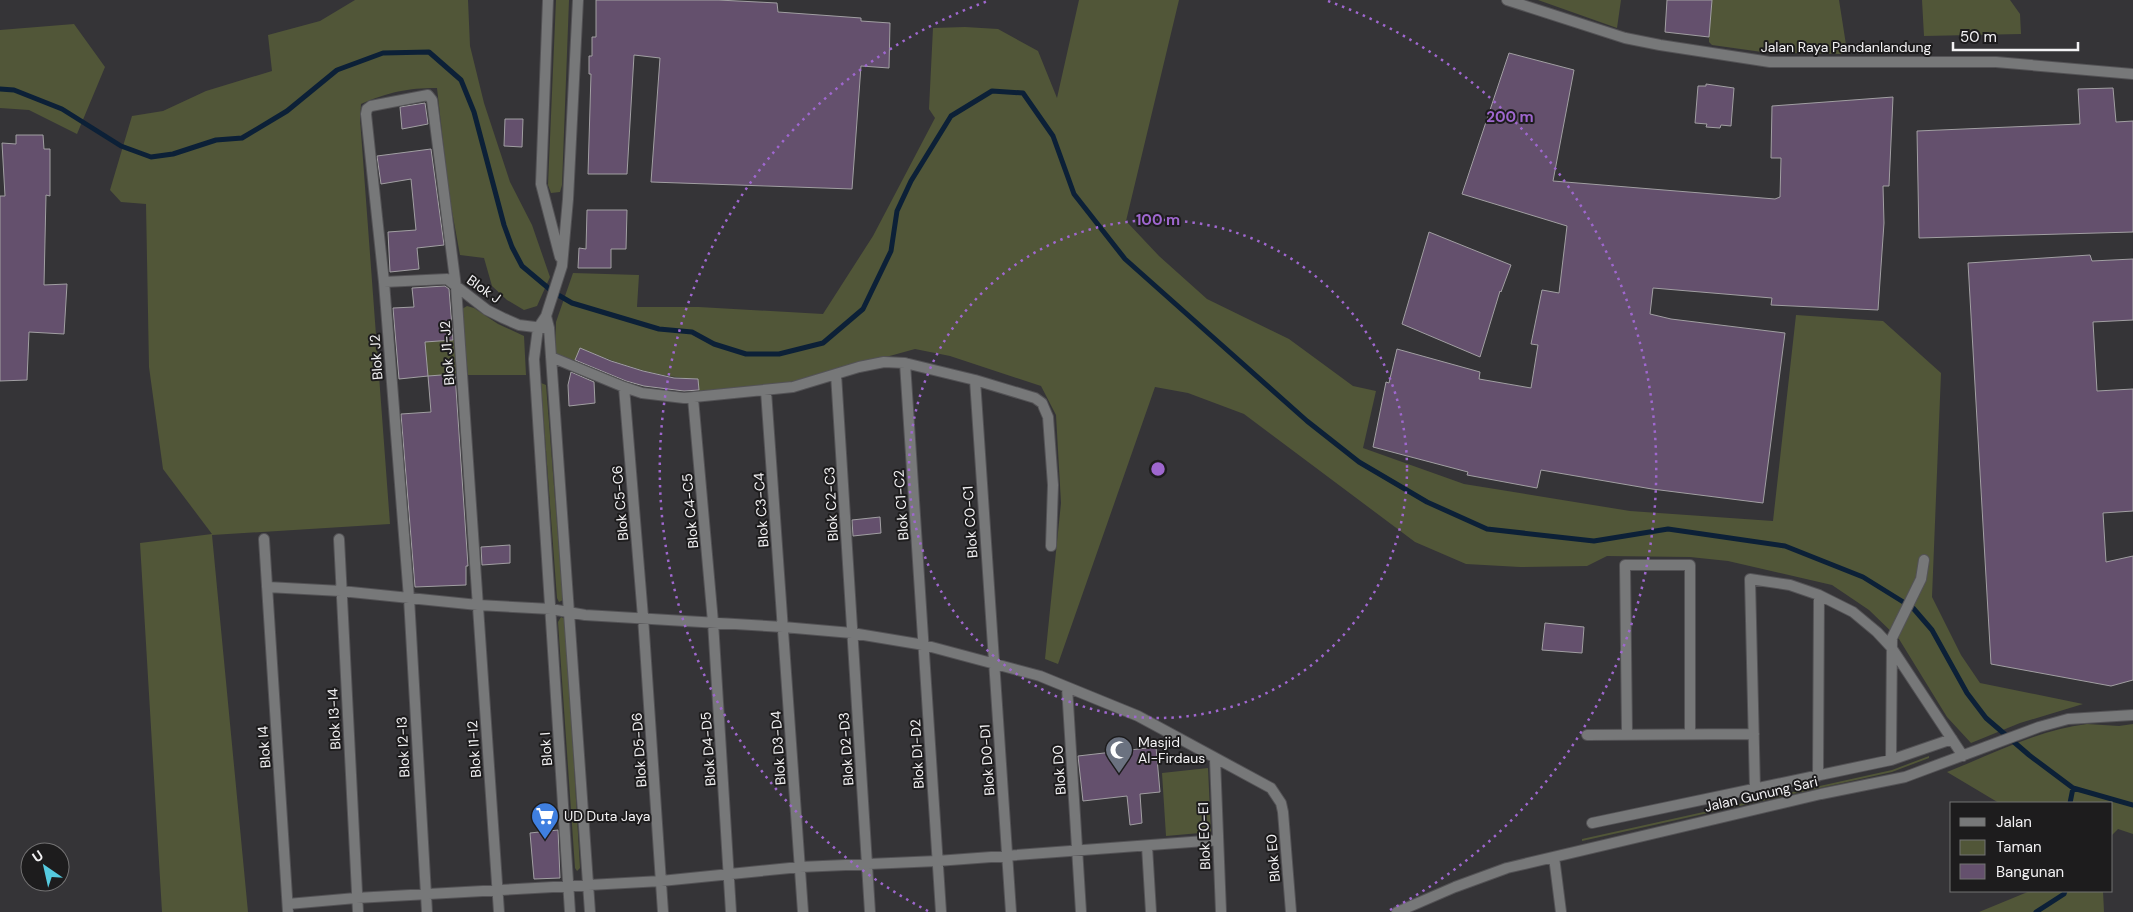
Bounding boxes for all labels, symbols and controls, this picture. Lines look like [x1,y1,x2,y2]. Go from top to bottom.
scale bar [1953,20,2078,52]
text: 50 m [1960,27,1997,47]
street label: Jalan Raya Pandanlandung [1761,38,1932,56]
text: 200 m [1486,107,1534,127]
text: 100 m [1136,210,1180,230]
street label: Blok J [463,271,505,307]
street label: Blok J1-J2 [436,320,458,386]
street label: Blok J2 [365,334,387,380]
centre of rings [1149,460,1167,478]
street label: Blok C5-C6 [608,465,632,541]
street label: Blok C2-C3 [820,466,842,542]
street label: Blok C1-C2 [890,469,912,541]
street label: Blok C3-C4 [749,471,773,548]
street label: Blok C4-C5 [678,473,702,549]
street label: Blok C0-C1 [959,485,981,559]
street label: Blok I3-I4 [323,687,345,750]
street label: Blok D3-D4 [766,710,790,786]
street label: Blok D4-D5 [696,711,720,787]
street label: Blok D5-D6 [627,712,651,788]
street label: Blok D2-D3 [834,712,858,786]
street label: Blok I2-I3 [392,716,414,778]
street label: Blok D1-D2 [906,719,928,789]
street label: Blok I1-I2 [463,720,485,778]
street label: Blok D0-D1 [976,724,998,796]
street label: Blok I4 [254,725,274,769]
street label: Blok I [536,731,556,767]
place label: Masjid Al-Firdaus [1138,733,1205,767]
mosque icon: Masjid Al-Firdaus [1104,735,1134,774]
street label: Blok D0 [1048,745,1070,795]
street label: Jalan Gunung Sari [1703,772,1819,816]
supermarket icon: UD Duta Jaya [530,801,560,840]
street label: Blok E0-E1 [1194,802,1214,870]
legend [1950,802,2113,892]
place label: UD Duta Jaya [564,807,650,825]
text: Jalan [1996,812,2032,832]
street label: Blok E0 [1262,833,1284,883]
text: Taman [1996,837,2042,857]
north arrow [20,842,70,892]
text: U [29,846,47,866]
text: Bangunan [1996,862,2064,882]

